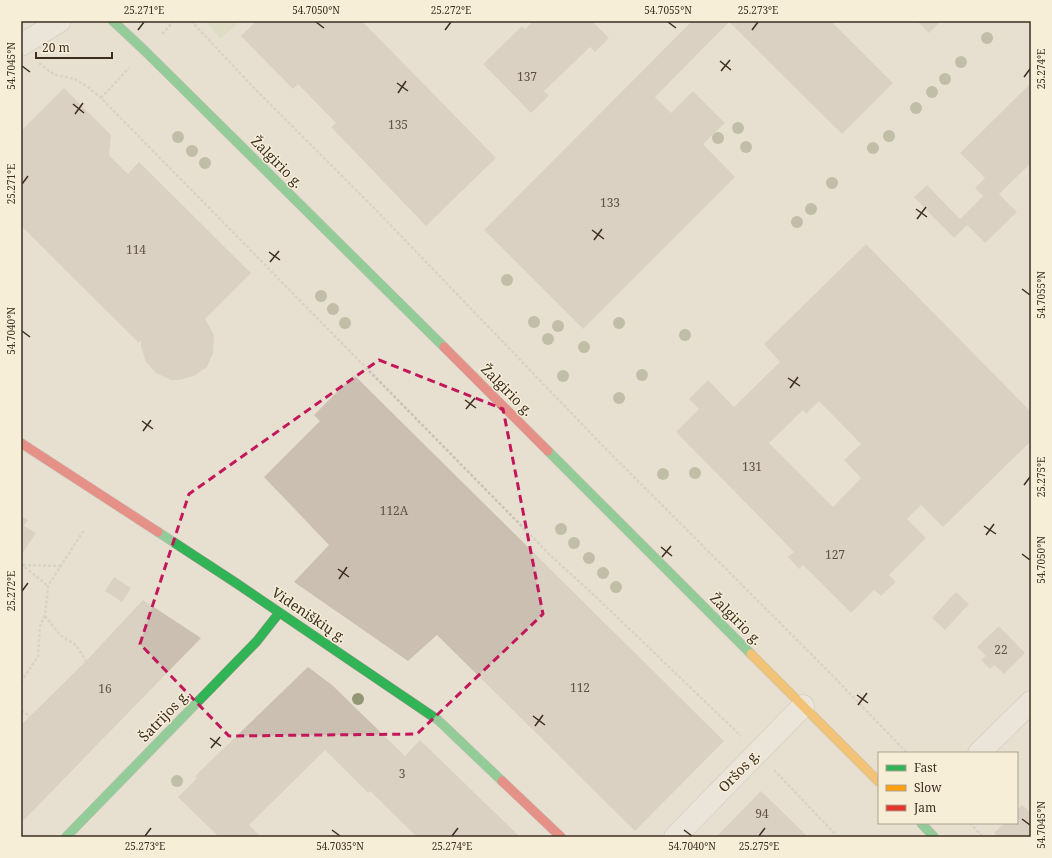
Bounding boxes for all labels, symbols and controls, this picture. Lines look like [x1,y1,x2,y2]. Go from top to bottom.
text: 25.271°E [124,3,164,17]
text: 54.7050°N [292,3,340,17]
text: 25.272°E [431,3,471,17]
text: 54.7055°N [644,3,692,17]
text: 25.273°E [738,3,778,17]
scale bar [36,34,112,60]
text: 20 m [42,39,70,56]
text: 54.7045°N [4,42,18,90]
text: 25.274°E [1034,49,1048,89]
house number: 137 [517,68,537,85]
house number: 135 [388,116,408,133]
street label: Žalgirio g. [247,131,308,192]
text: 25.271°E [4,164,18,204]
house number: 133 [600,194,620,211]
house number: 114 [126,241,146,258]
text: 54.7055°N [1034,271,1048,319]
text: 54.7040°N [4,307,18,355]
street label: Žalgirio g. [477,359,538,420]
text: 25.275°E [1034,457,1048,497]
house number: 131 [742,458,762,475]
house number: 112A [380,502,409,519]
text: 54.7050°N [1034,536,1048,584]
house number: 127 [825,546,845,563]
text: 25.272°E [4,571,18,611]
street label: Videniškių g. [268,583,350,647]
street label: Žalgirio g. [706,588,767,649]
house number: 22 [994,641,1008,658]
house number: 112 [570,679,590,696]
house number: 16 [98,680,112,697]
street label: Šatrijos g. [134,686,193,746]
street label: Oršos g. [714,745,764,796]
legend [878,752,1018,824]
text: Fast [914,759,937,776]
house number: 3 [399,765,406,782]
text: Slow [914,779,942,796]
text: Jam [913,799,936,816]
text: 54.7045°N [1034,801,1048,849]
house number: 94 [755,805,769,822]
text: 25.273°E [125,839,165,853]
text: 54.7035°N [316,839,364,853]
text: 25.274°E [432,839,472,853]
text: 54.7040°N [668,839,716,853]
text: 25.275°E [739,839,779,853]

